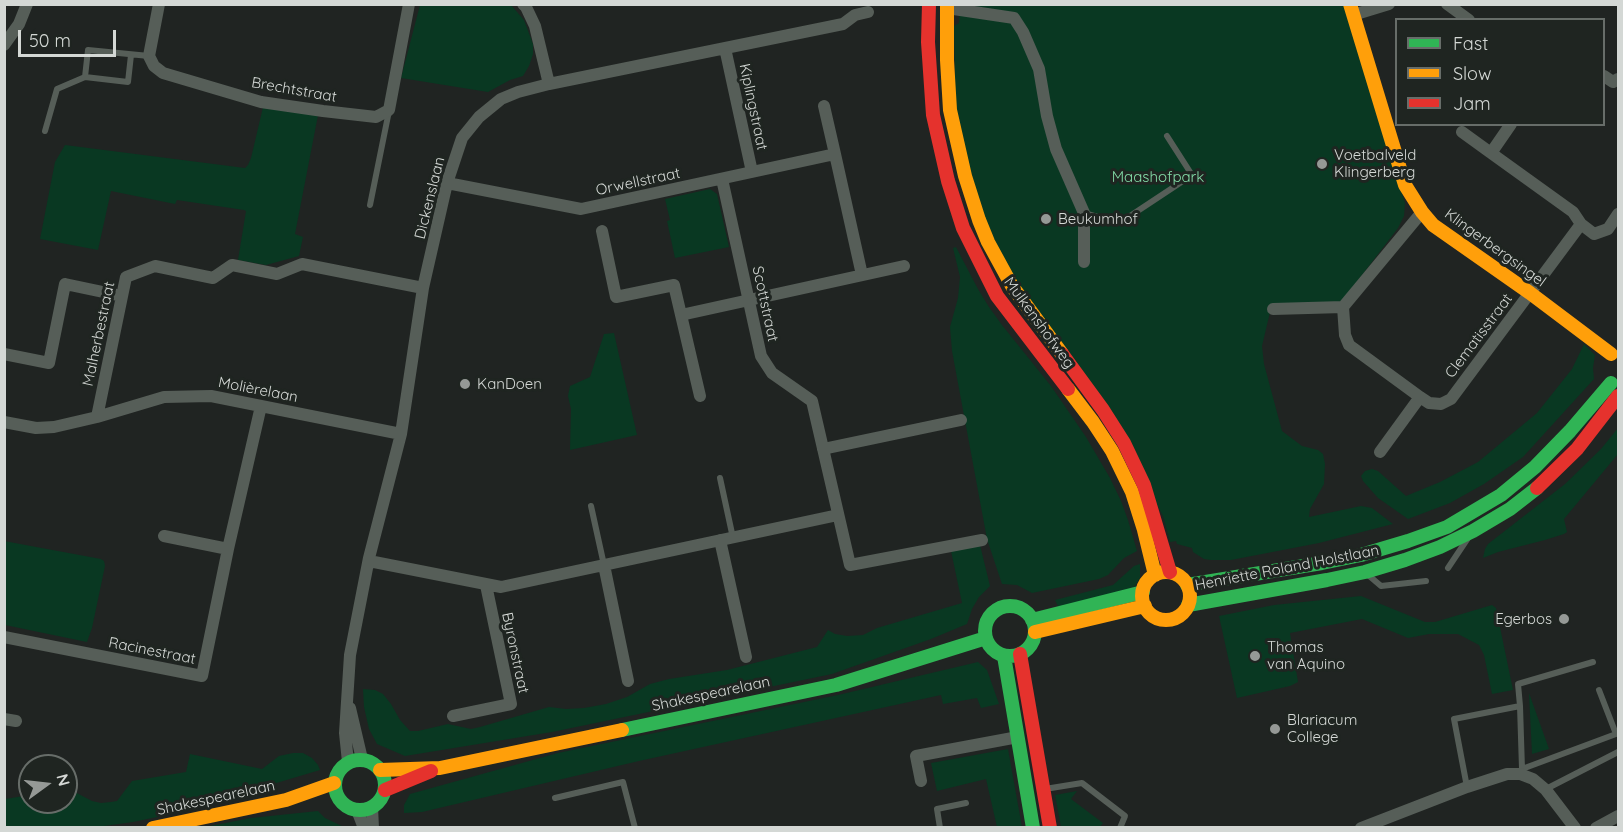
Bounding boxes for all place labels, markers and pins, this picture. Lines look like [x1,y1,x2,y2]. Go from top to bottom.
place label: Voetbalveld Klingerberg [1334,146,1416,181]
marker: Voetbalveld Klingerberg [1315,157,1329,171]
place label: Beukumhof [1058,210,1138,228]
marker: Beukumhof [1039,212,1053,226]
place label: KanDoen [477,375,542,393]
marker: KanDoen [458,377,472,391]
place label: Egerbos [1495,610,1552,628]
marker: Egerbos [1557,612,1571,626]
place label: Thomas van Aquino [1267,638,1345,673]
marker: Thomas van Aquino [1248,649,1262,663]
place label: Blariacum College [1287,711,1357,746]
marker: Blariacum College [1268,722,1282,736]

